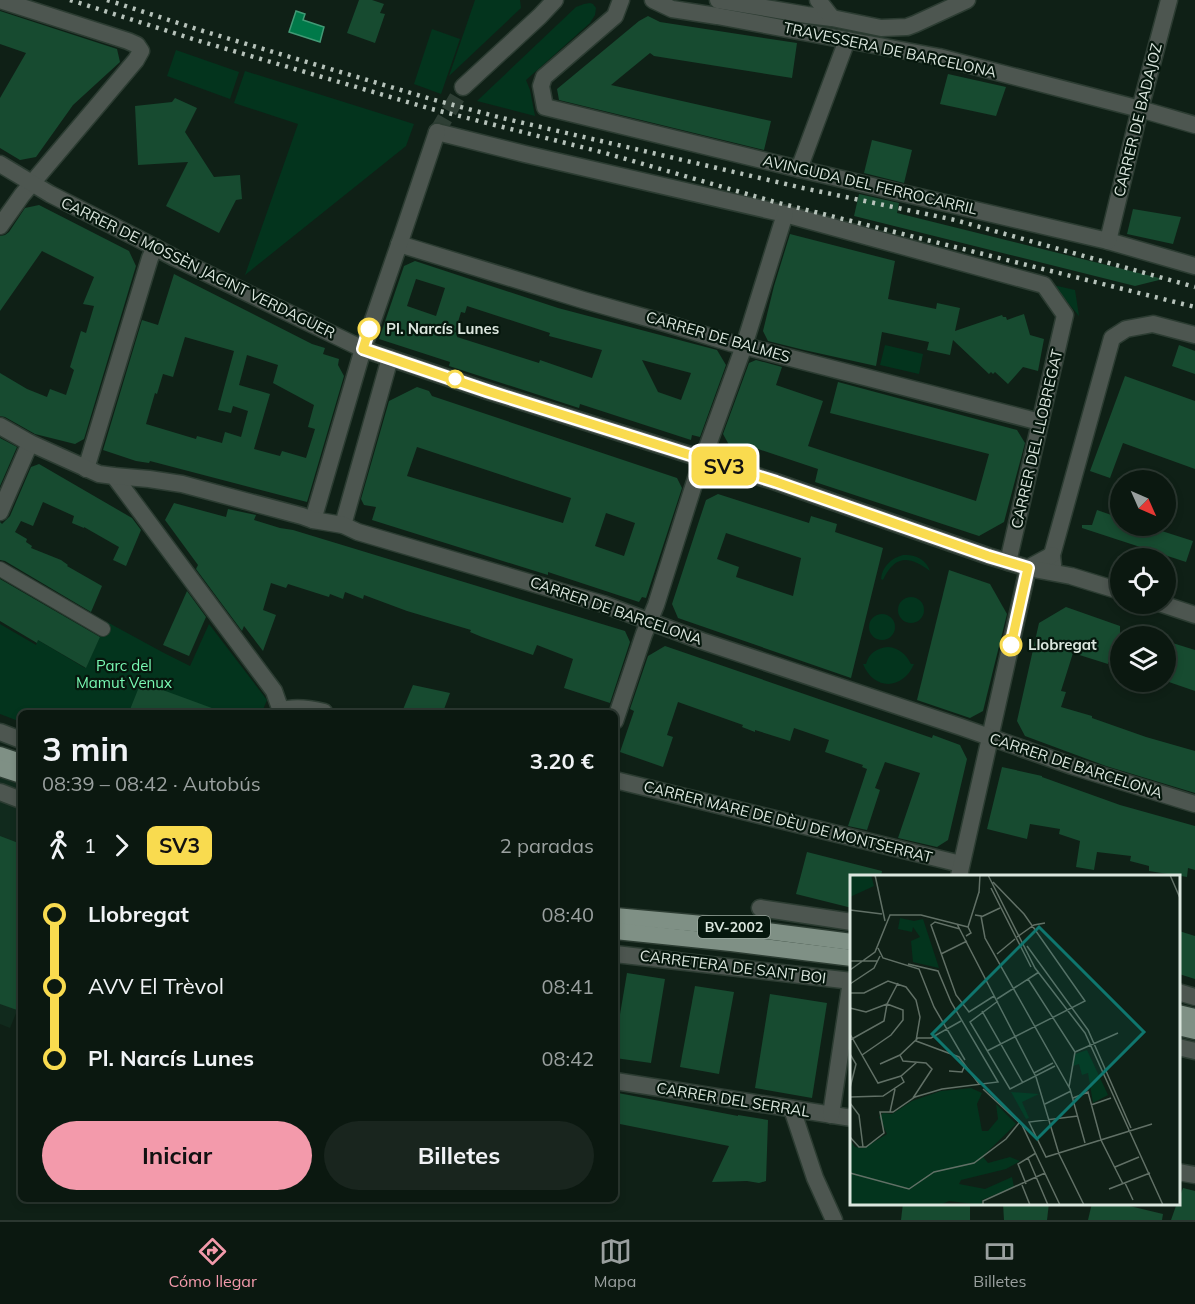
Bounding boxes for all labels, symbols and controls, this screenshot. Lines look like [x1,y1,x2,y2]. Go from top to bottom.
street label: TRAVESSERA DE BARCELONA [782,18,998,81]
street label: CARRER DE BADAJOZ [1109,41,1166,199]
street label: AVINGUDA DEL FERROCARRIL [761,151,979,218]
street label: CARRER DE MOSSÈN JACINT VERDAGUER [58,193,338,342]
street label: CARRER DE BALMES [644,307,792,366]
marker: Pl. Narcís Lunes [358,318,380,340]
place label: Pl. Narcís Lunes [386,319,499,338]
street label: CARRER DEL LLOBREGAT [1007,347,1066,530]
unlabelled marker [446,370,464,388]
line badge: SV3 [690,446,758,486]
text: SV3 [703,453,745,479]
north arrow [1110,470,1176,536]
map controls [1110,470,1176,692]
button: locate [1110,548,1176,614]
street label: CARRER DE BARCELONA [528,572,705,649]
button: layers [1110,626,1176,692]
marker: Llobregat [1000,634,1022,656]
place label: Llobregat [1028,635,1097,654]
park label: Parc del Mamut Venux [76,656,172,692]
text: 3 min [42,728,129,769]
street label: CARRER DE BARCELONA [987,729,1165,802]
text: 3.20 € [530,747,594,775]
text: 08:39 – 08:42 · Autobús [42,771,261,796]
street label: CARRER MARE DE DÈU DE MONTSERRAT [642,776,934,867]
icon: walk [42,829,75,862]
icon: forward [105,829,138,862]
text: SV3 [159,832,200,858]
text: 1 [84,833,96,858]
text: 2 paradas [500,833,594,858]
inset map [850,875,1180,1205]
text: Llobregat [88,900,189,928]
text: 08:40 [541,902,594,927]
road number: BV-2002 [698,916,770,938]
street label: CARRETERA DE SANT BOI [639,946,827,987]
text: AVV El Trèvol [88,972,224,1000]
text: 08:41 [541,974,594,999]
text: Pl. Narcís Lunes [88,1044,254,1072]
text: 08:42 [541,1046,594,1071]
street label: CARRER DEL SERRAL [655,1078,811,1121]
button: Iniciar [42,1121,312,1190]
button: Billetes [324,1121,594,1190]
tab: Cómo llegar [169,1235,257,1291]
tab: Mapa [594,1235,636,1291]
tab: Billetes [973,1235,1026,1291]

